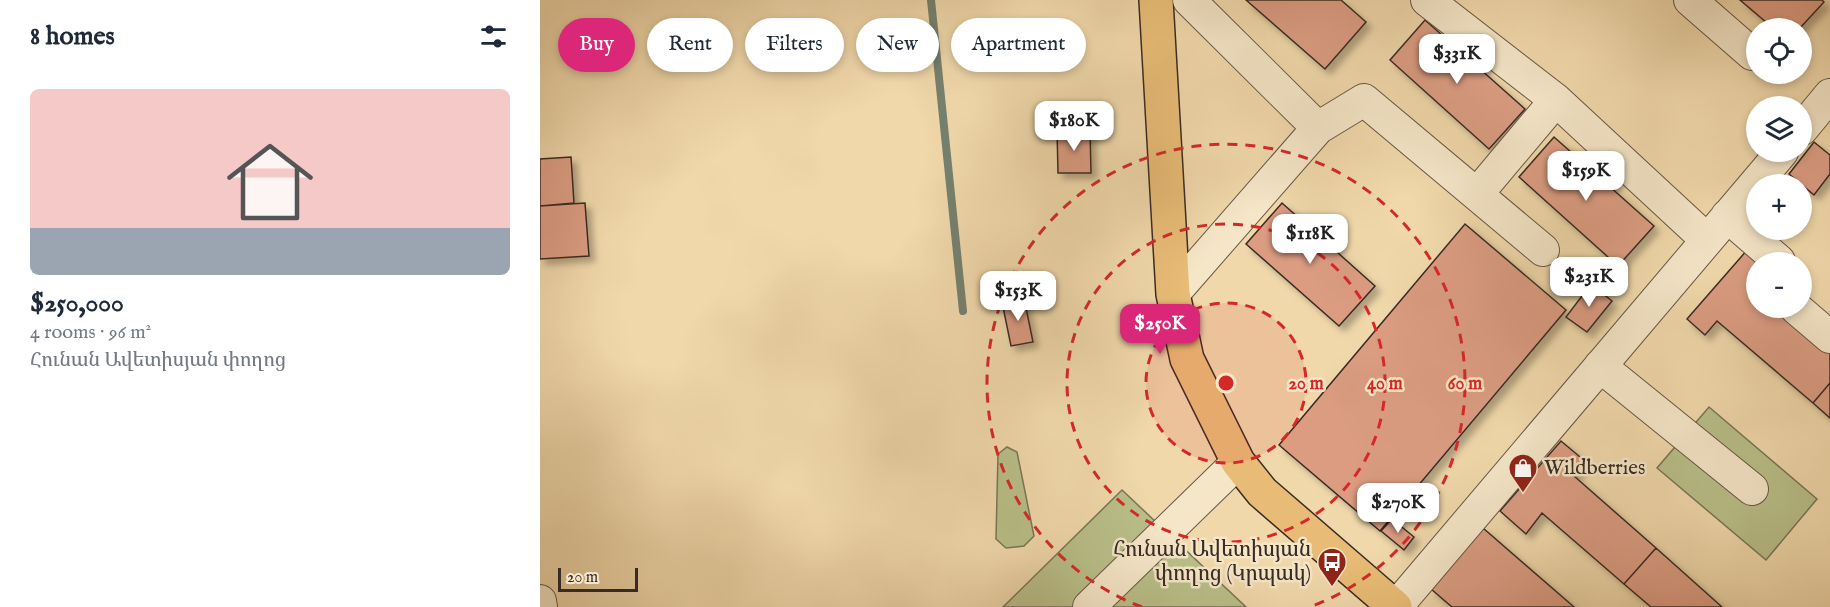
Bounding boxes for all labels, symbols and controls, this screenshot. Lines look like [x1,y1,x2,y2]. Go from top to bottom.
chip: Buy [558,18,635,72]
chip: Rent [647,18,733,72]
chip: Filters [745,18,844,72]
chip: New [856,18,939,72]
chip: Apartment [951,18,1086,72]
map controls [1746,18,1812,318]
button: locate [1746,18,1812,84]
text: 8 homes [30,20,115,53]
icon: filters [477,20,510,53]
pin: $331K [1415,34,1499,85]
text: $331K [1433,41,1481,66]
button: layers [1746,96,1812,162]
pin: $180K [1032,101,1116,152]
text: $180K [1049,108,1099,133]
icon: home [216,128,324,236]
pin: $159K [1544,151,1628,202]
text: $159K [1562,158,1610,183]
button: + [1746,174,1812,240]
pin: $118K [1268,214,1352,265]
text: $118K [1286,221,1334,246]
button: − [1746,252,1812,318]
pin: $231K [1547,257,1631,308]
text: $231K [1564,264,1614,289]
pin: $153K [976,271,1060,322]
text: $153K [994,278,1042,303]
text: $250,000 [30,287,124,320]
pin: $250K [1118,304,1202,355]
text: $250K [1134,311,1186,336]
text: 4 rooms · 96 m² [30,320,151,345]
text: Հունան Ավետիսյան փողոց [30,348,286,373]
centre of rings [1216,373,1236,393]
text: 20 m [1288,373,1324,396]
text: 40 m [1367,373,1403,396]
text: 60 m [1448,373,1482,396]
shop icon: Wildberries [1507,452,1539,494]
place label: Wildberries [1544,455,1645,482]
pin: $270K [1356,483,1440,534]
text: $270K [1371,490,1425,515]
place label: Հունան Ավետիսյան փողոց (Կրպակ) [1113,537,1311,588]
bus stop icon: Հունան Ավետիսյան փողոց (Կրպակ) [1316,546,1348,588]
scale bar [558,565,638,592]
text: 20 m [567,568,598,588]

